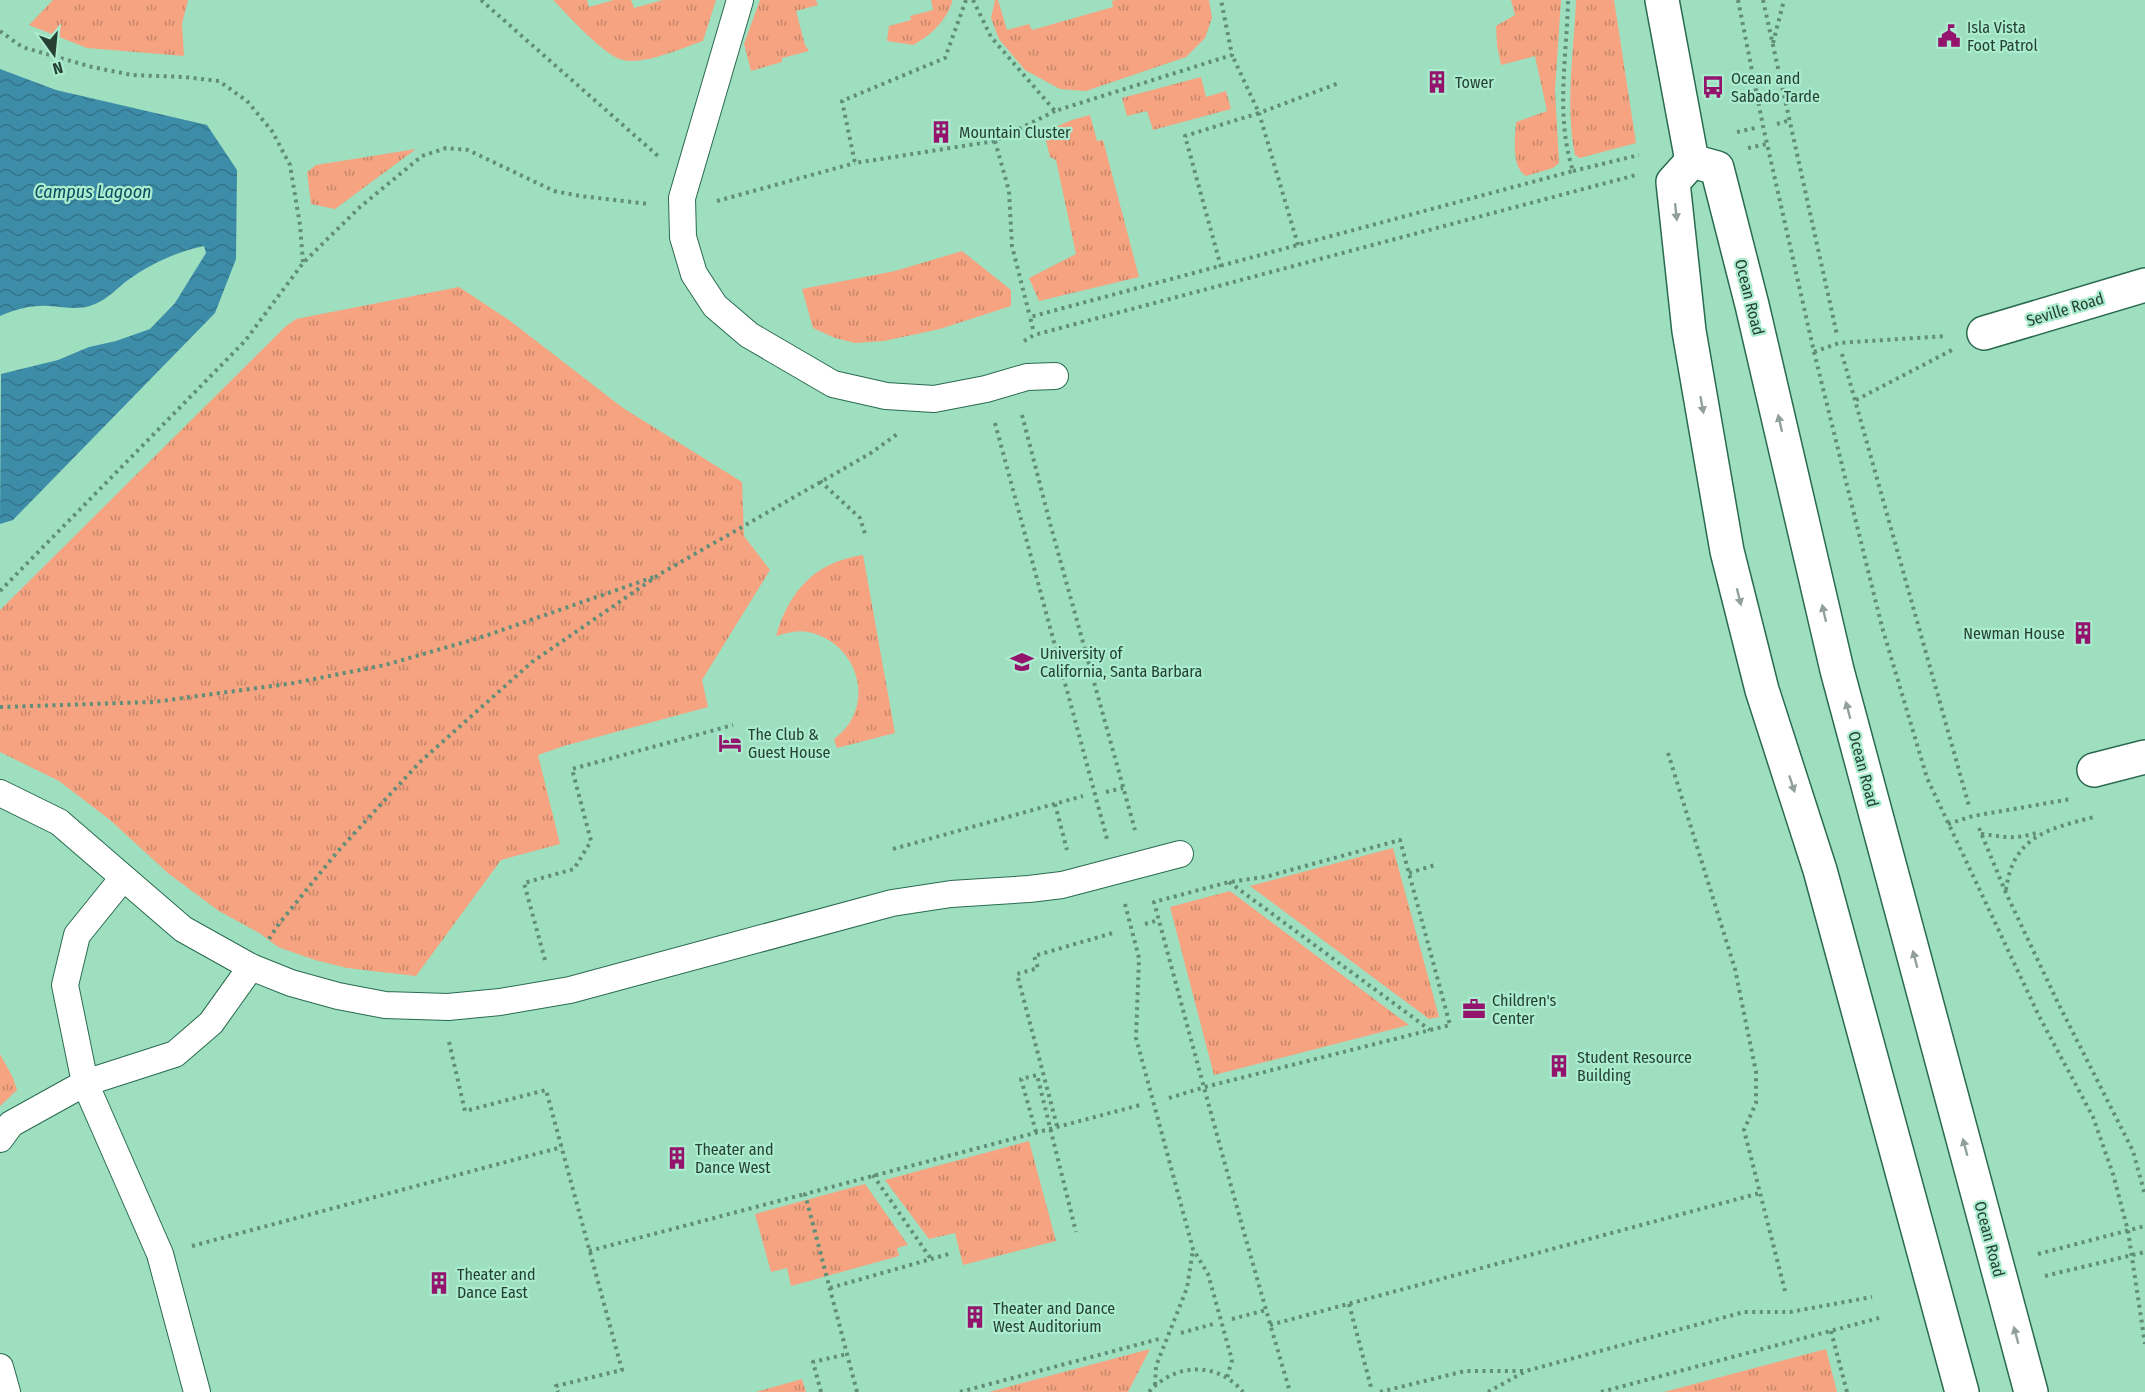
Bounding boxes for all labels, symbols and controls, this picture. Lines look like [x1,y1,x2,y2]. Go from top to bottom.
place label: Isla Vista Foot Patrol [1967,18,2038,55]
public building icon: Isla Vista Foot Patrol [1936,23,1962,49]
north arrow [24,24,84,84]
text: N [51,58,65,78]
building icon: Tower [1424,69,1450,95]
place label: Ocean and Sabado Tarde [1731,69,1820,106]
place label: Tower [1455,73,1494,92]
bus stop icon: Ocean and Sabado Tarde [1700,74,1726,100]
building icon: Mountain Cluster [928,119,954,145]
place label: Mountain Cluster [959,123,1071,142]
water label: Campus Lagoon [35,181,151,203]
one-way arrow [1671,203,1681,222]
street label: Ocean Road [1731,257,1768,337]
street label: Seville Road [2024,289,2106,330]
one-way arrow [1697,396,1706,415]
one-way arrow [1774,414,1784,432]
one-way arrow [1734,587,1744,606]
one-way arrow [1819,603,1828,622]
building icon: Newman House [2070,620,2096,646]
place label: Newman House [1963,624,2065,643]
place label: University of California, Santa Barbara [1040,644,1202,681]
school or university icon: University of California, Santa Barbara [1009,649,1035,675]
one-way arrow [1843,700,1852,718]
place label: The Club & Guest House [748,725,831,762]
street label: Ocean Road [1844,729,1883,809]
hotel icon: The Club & Guest House [717,730,743,756]
one-way arrow [1788,775,1797,793]
one-way arrow [1910,950,1919,968]
place label: Children's Center [1492,991,1557,1028]
office icon: Children's Center [1461,996,1487,1022]
place label: Student Resource Building [1577,1048,1692,1085]
building icon: Student Resource Building [1546,1053,1572,1079]
one-way arrow [1960,1138,1970,1156]
place label: Theater and Dance West [695,1140,774,1177]
building icon: Theater and Dance West [664,1145,690,1171]
street label: Ocean Road [1970,1199,2009,1279]
place label: Theater and Dance East [457,1265,536,1302]
building icon: Theater and Dance East [426,1270,452,1296]
place label: Theater and Dance West Auditorium [993,1299,1115,1336]
building icon: Theater and Dance West Auditorium [962,1304,988,1330]
one-way arrow [2011,1326,2020,1344]

